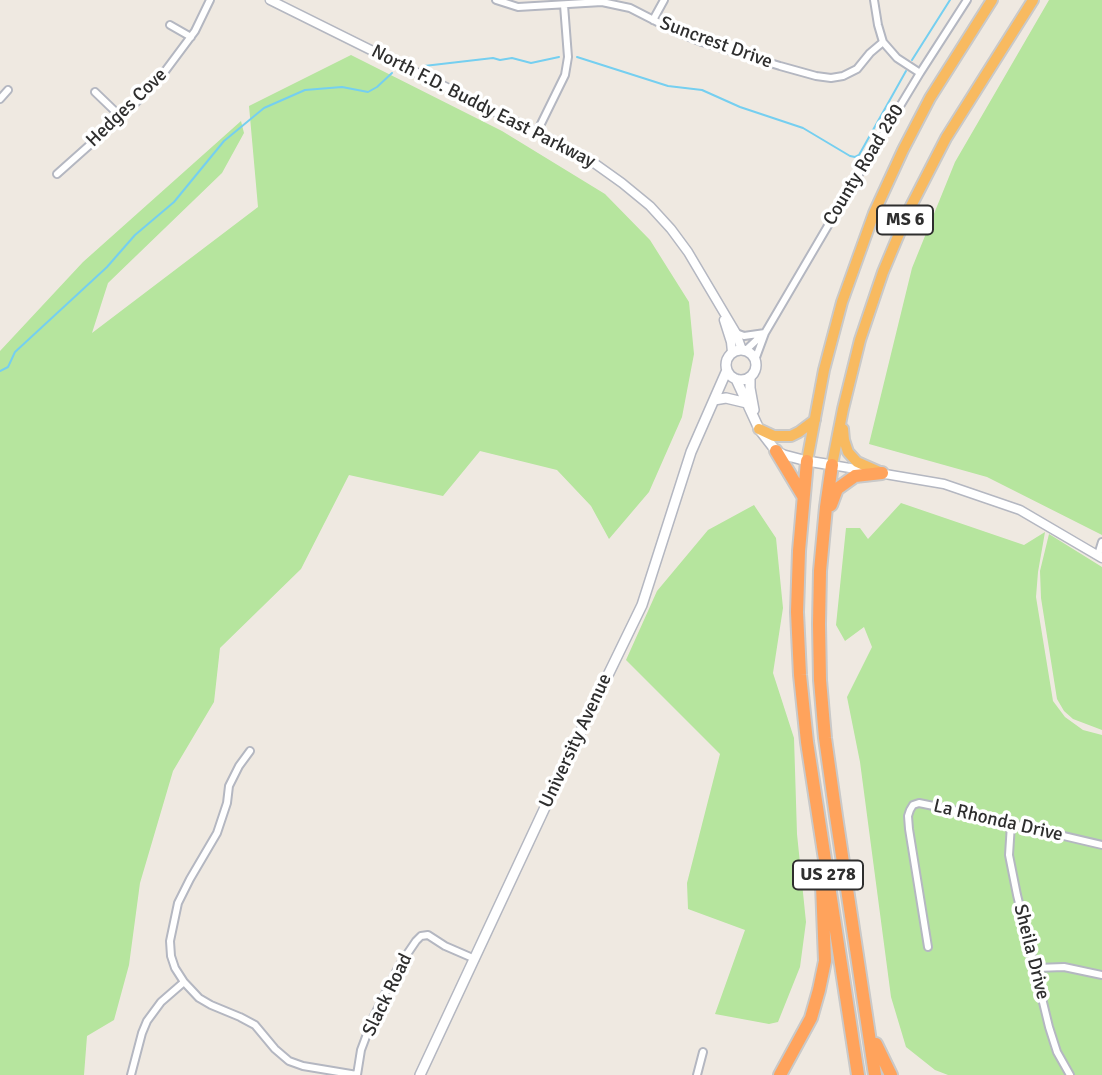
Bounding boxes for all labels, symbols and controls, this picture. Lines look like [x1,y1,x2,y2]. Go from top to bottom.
street label: Suncrest Drive [657,12,775,74]
street label: North F.D. Buddy East Parkway [367,40,599,174]
street label: Hedges Cove [82,64,172,152]
street label: County Road 280 [819,100,909,230]
road number: MS 6 [877,205,933,234]
street label: University Avenue [535,670,617,812]
street label: La Rhonda Drive [931,795,1065,847]
road number: US 278 [793,860,863,890]
street label: Sheila Drive [1008,902,1054,1002]
street label: Slack Road [358,950,418,1040]

